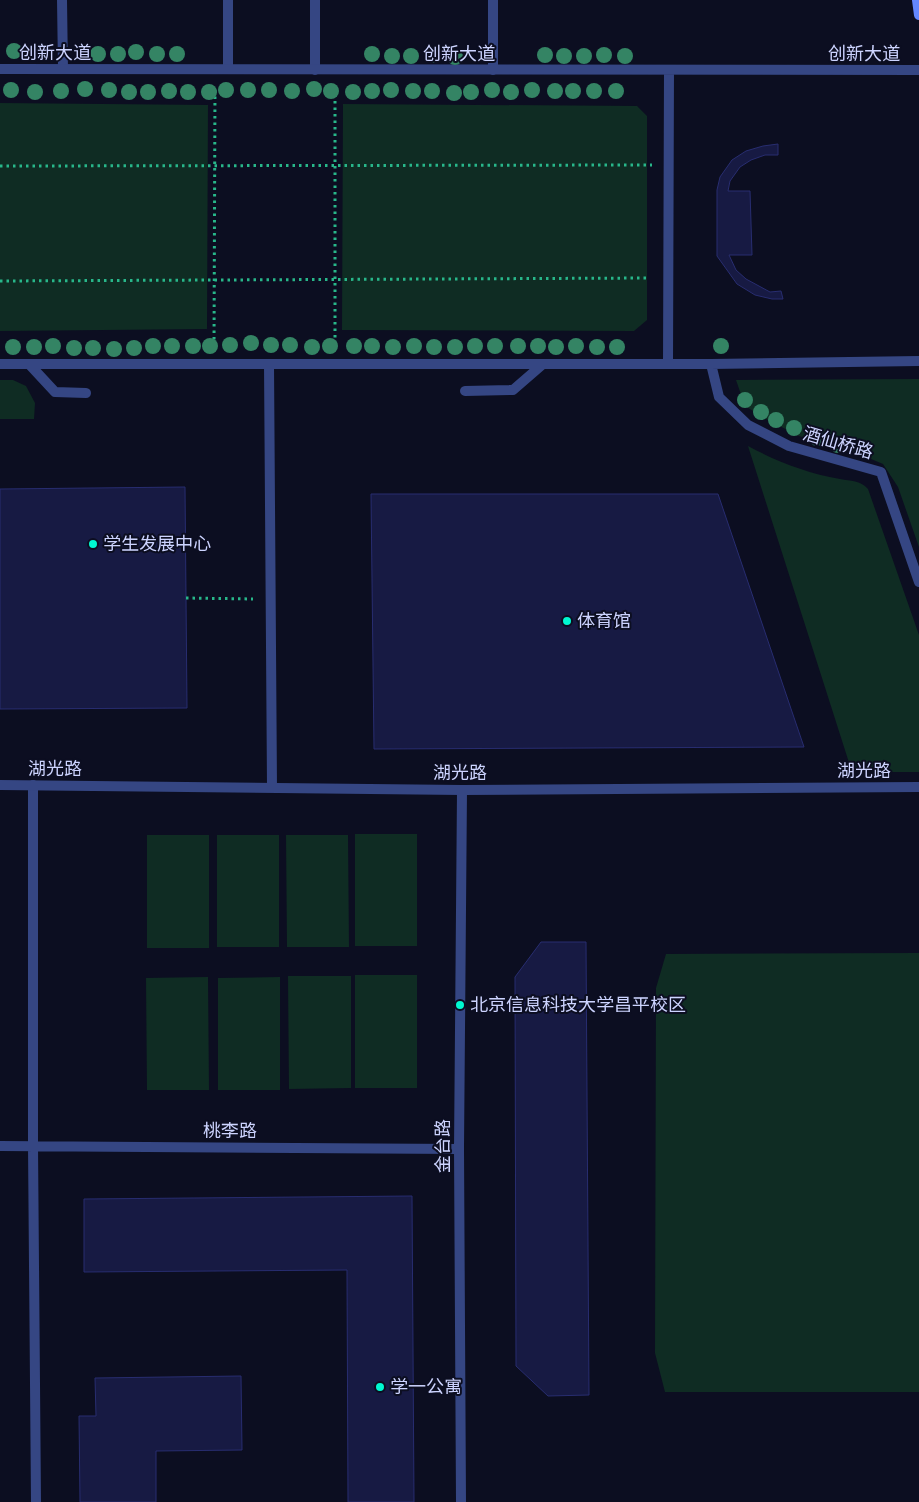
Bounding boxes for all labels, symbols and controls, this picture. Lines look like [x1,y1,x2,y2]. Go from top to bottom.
street label: 创新大道 [19,42,91,63]
street label: 创新大道 [423,43,495,64]
street label: 创新大道 [828,43,900,64]
street label: 酒仙桥路 [801,423,876,463]
place label: 学生发展中心 [103,533,211,554]
marker: 学生发展中心 [87,538,99,550]
place label: 体育馆 [577,610,631,631]
marker: 体育馆 [561,615,573,627]
street label: 湖光路 [28,758,82,779]
street label: 湖光路 [837,760,891,781]
street label: 湖光路 [433,762,487,783]
place label: 北京信息科技大学昌平校区 [470,994,686,1015]
marker: 北京信息科技大学昌平校区 [454,999,466,1011]
street label: 金台路 [432,1119,453,1173]
street label: 桃李路 [203,1120,257,1141]
place label: 学一公寓 [390,1376,462,1397]
marker: 学一公寓 [374,1381,386,1393]

